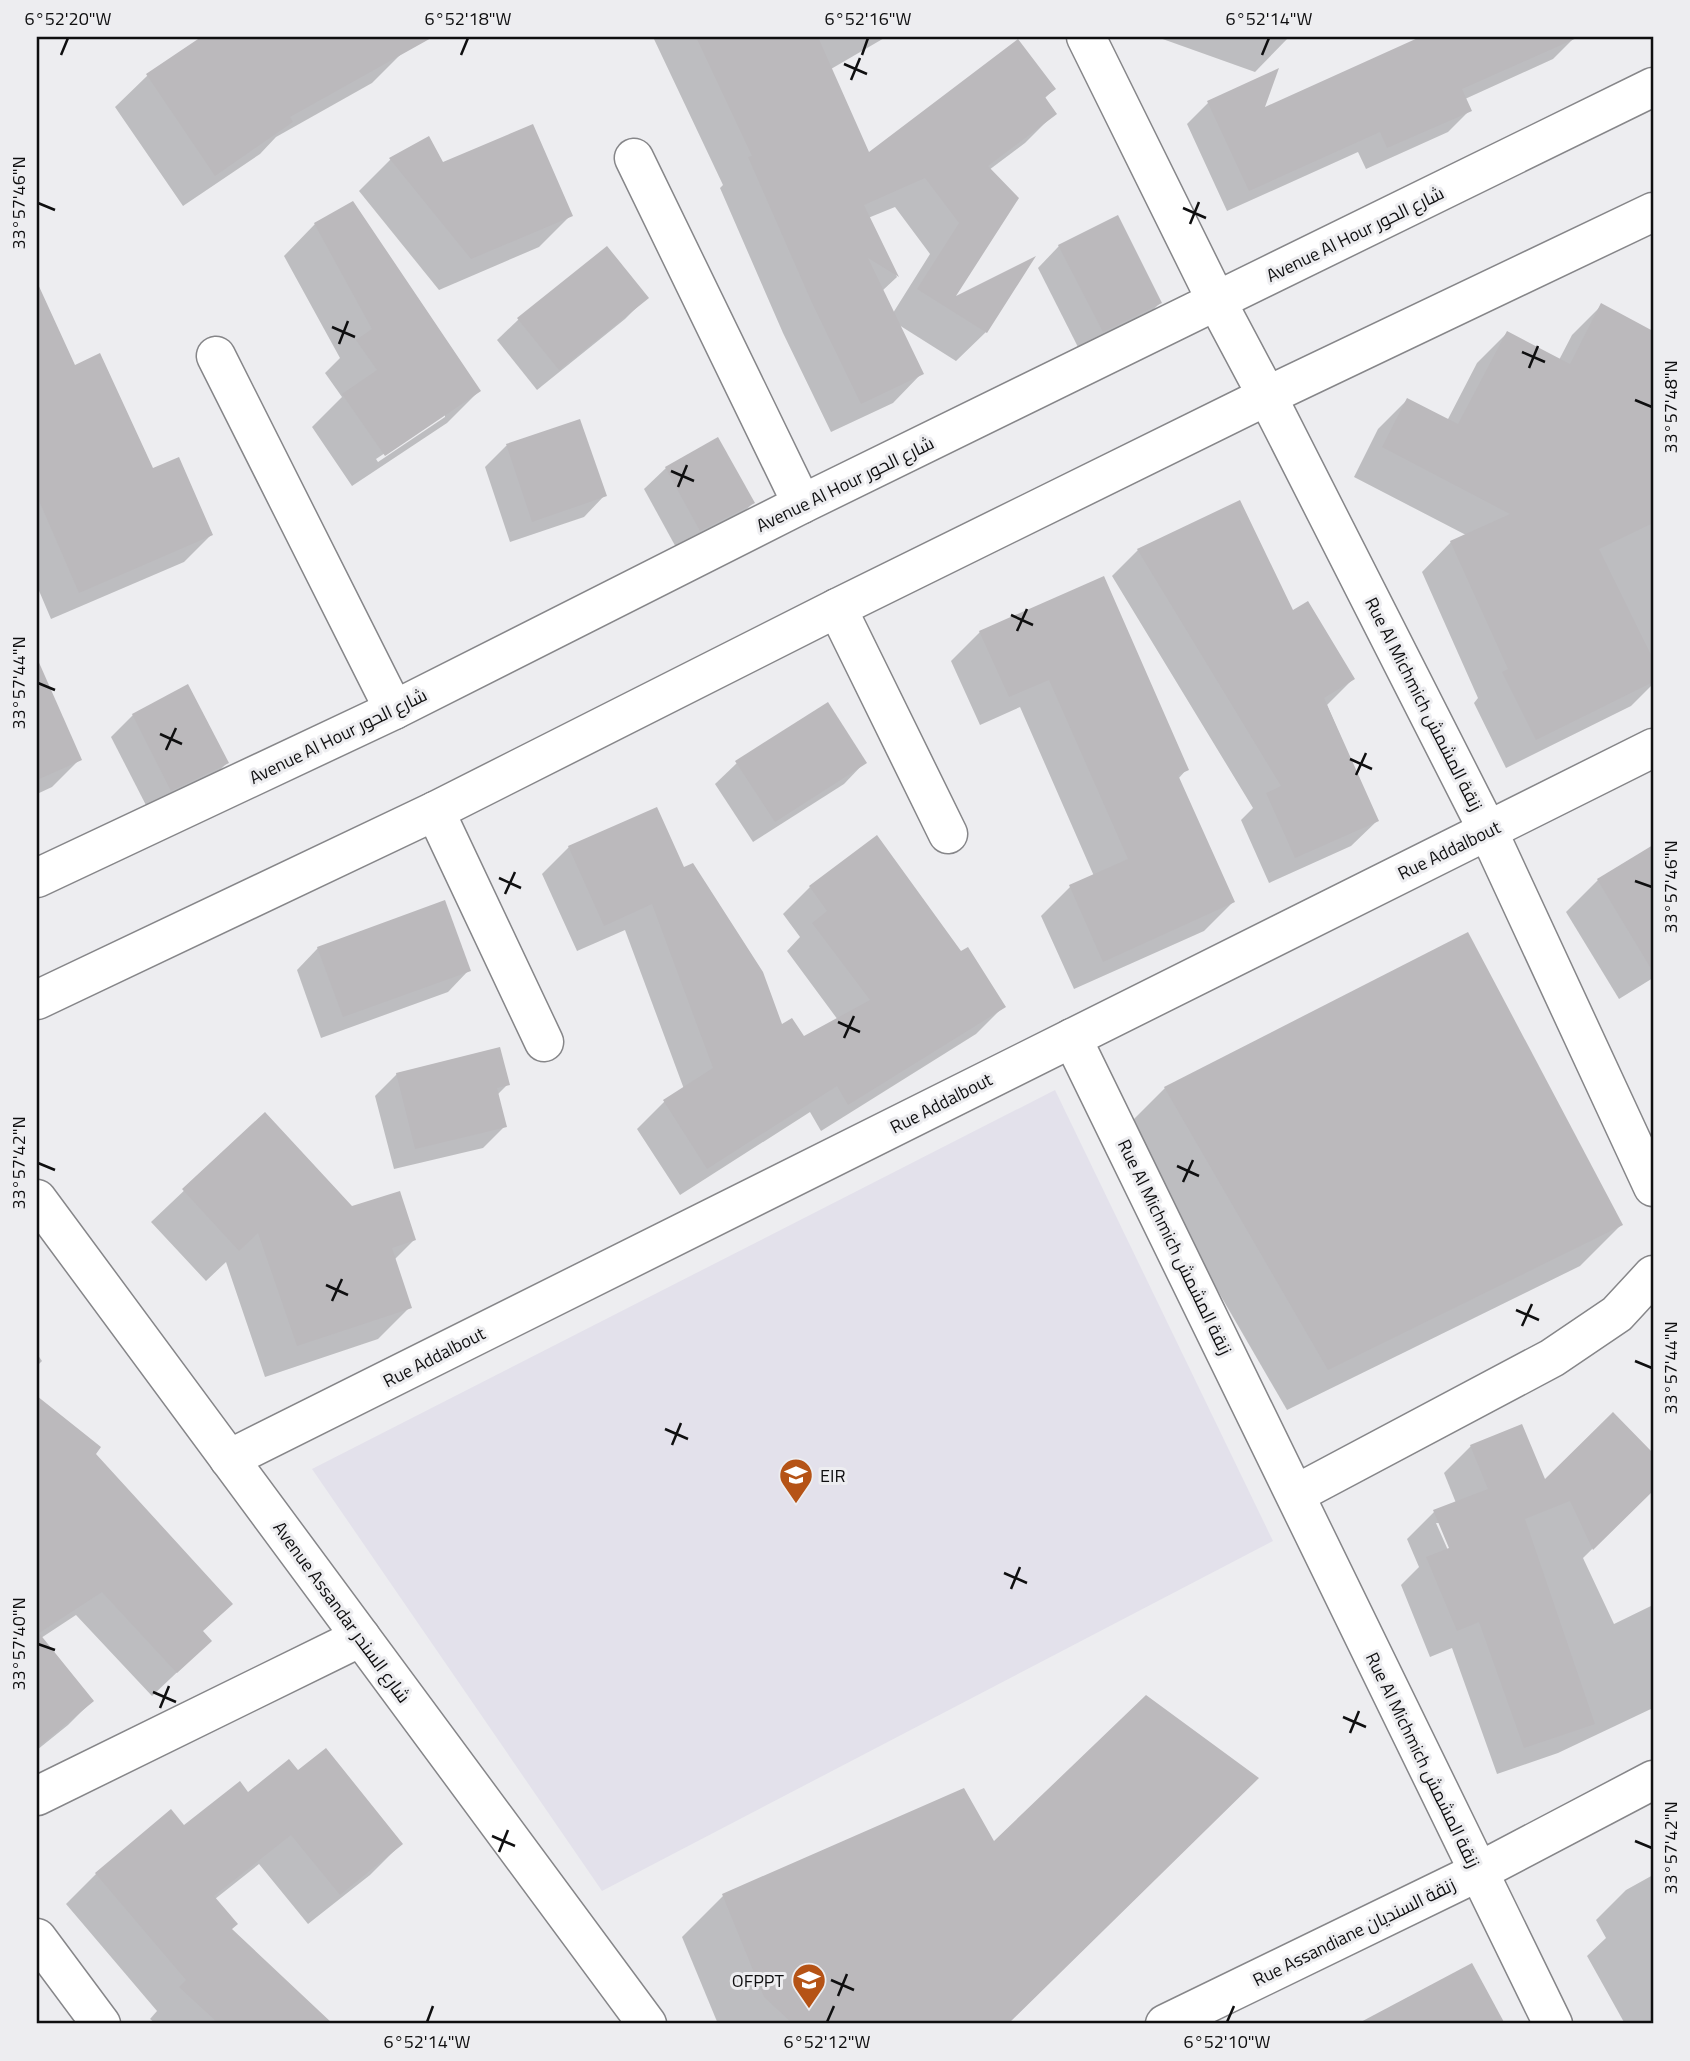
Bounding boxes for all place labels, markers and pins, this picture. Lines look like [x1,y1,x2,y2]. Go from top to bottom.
school or university icon: EIR [777,1456,815,1505]
place label: EIR [820,1462,845,1489]
school or university icon: OFPPT [790,1961,828,2010]
place label: OFPPT [732,1967,785,1994]

